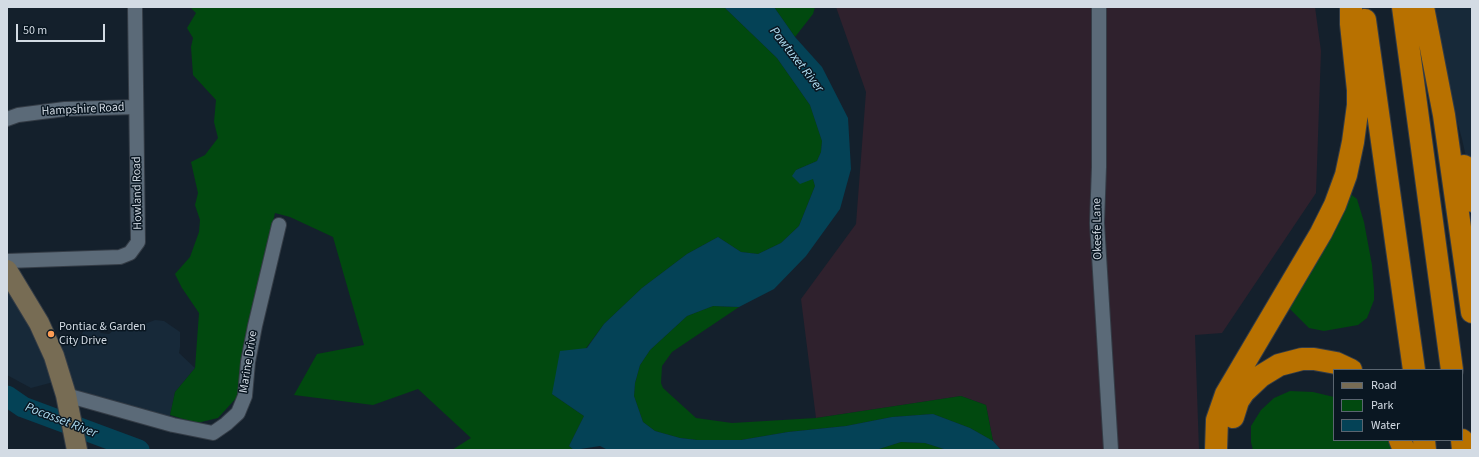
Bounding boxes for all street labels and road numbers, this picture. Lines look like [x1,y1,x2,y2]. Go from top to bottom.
street label: Hampshire Road [41,101,125,119]
street label: Howland Road [130,156,146,230]
street label: Okeefe Lane [1090,198,1106,260]
street label: Marine Drive [237,330,261,394]

